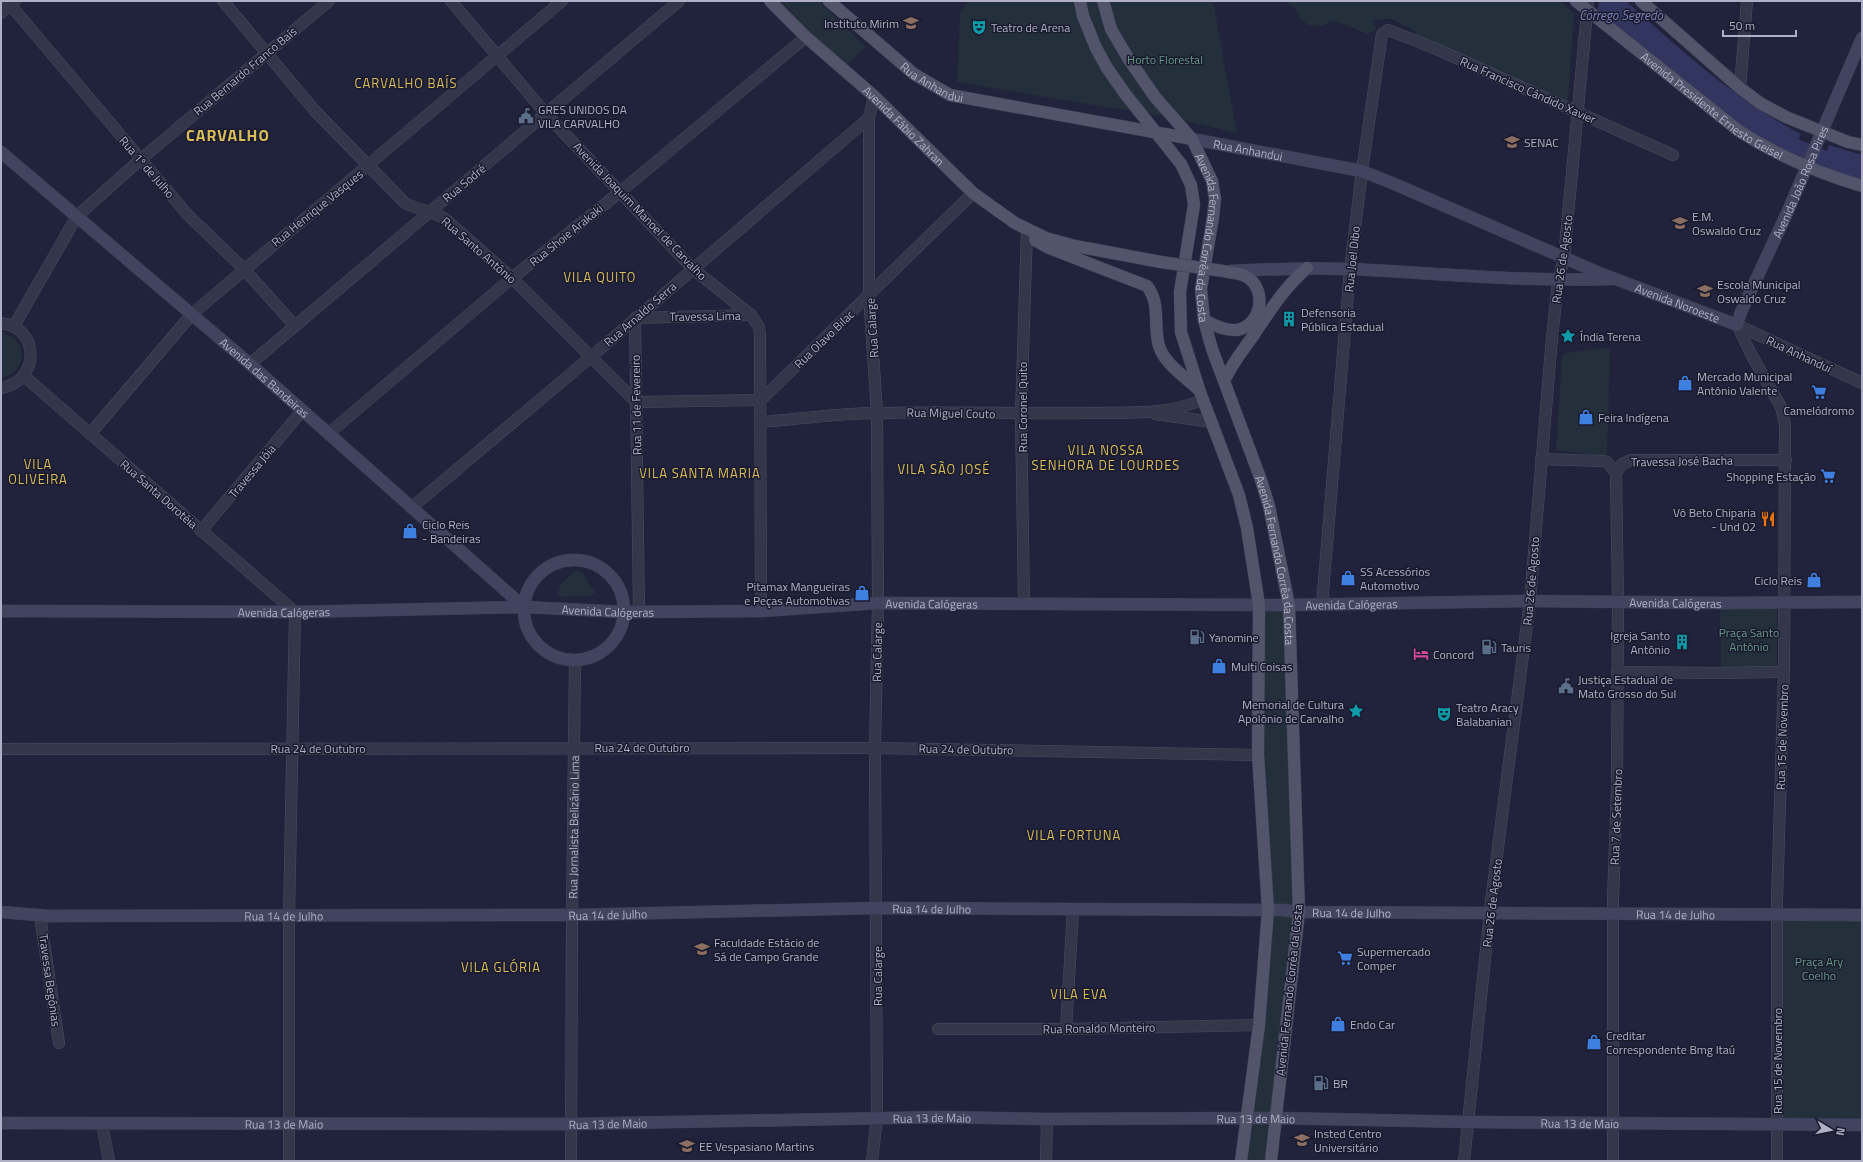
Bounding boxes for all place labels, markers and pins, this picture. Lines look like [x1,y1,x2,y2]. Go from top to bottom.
place label: Instituto Mirim [824,14,899,33]
school or university icon: Instituto Mirim [902,14,920,32]
theatre icon: Teatro de Arena [970,18,988,36]
place label: Teatro de Arena [991,18,1070,37]
place label: GRES UNIDOS DA VILA CARVALHO [538,100,627,133]
public building icon: GRES UNIDOS DA VILA CARVALHO [517,107,535,125]
school or university icon: SENAC [1503,133,1521,151]
place label: SENAC [1524,133,1559,152]
place label: E.M. Oswaldo Cruz [1692,207,1761,240]
school or university icon: E.M. Oswaldo Cruz [1671,214,1689,232]
place label: Escola Municipal Oswaldo Cruz [1717,275,1801,308]
school or university icon: Escola Municipal Oswaldo Cruz [1696,282,1714,300]
place label: Defensoria Pública Estadual [1301,303,1384,336]
building icon: Defensoria Pública Estadual [1280,310,1298,328]
place icon: Índia Terena [1559,327,1577,345]
place label: Índia Terena [1580,327,1641,346]
place label: Mercado Municipal Antônio Valente [1697,367,1792,400]
shop icon: Mercado Municipal Antônio Valente [1676,374,1694,392]
supermarket icon: Camelódromo [1810,383,1828,401]
place label: Camelódromo [1784,401,1854,420]
shop icon: Feira Indígena [1577,408,1595,426]
place label: Feira Indígena [1598,408,1669,427]
place label: Shopping Estação [1726,467,1816,486]
supermarket icon: Shopping Estação [1819,467,1837,485]
place label: Vô Beto Chiparia - Und 02 [1673,503,1756,536]
restaurant icon: Vô Beto Chiparia - Und 02 [1759,510,1777,528]
place label: Ciclo Reis - Bandeiras [422,515,481,548]
shop icon: Ciclo Reis - Bandeiras [401,522,419,540]
place label: SS Acessórios Automotivo [1360,562,1431,595]
shop icon: SS Acessórios Automotivo [1339,569,1357,587]
place label: Ciclo Reis [1754,571,1802,590]
shop icon: Ciclo Reis [1805,571,1823,589]
place label: Pitamax Mangueiras e Peças Automotivas [744,577,850,610]
shop icon: Pitamax Mangueiras e Peças Automotivas [853,584,871,602]
place label: Igreja Santo Antônio [1610,626,1670,659]
fuel station icon: Yanomine [1188,628,1206,646]
place label: Yanomine [1209,628,1259,647]
building icon: Igreja Santo Antônio [1673,633,1691,651]
fuel station icon: Tauris [1480,638,1498,656]
place label: Tauris [1501,638,1531,657]
hotel icon: Concord [1412,645,1430,663]
place label: Concord [1433,645,1474,664]
shop icon: Multi Coisas [1210,657,1228,675]
place label: Multi Coisas [1231,657,1293,676]
place label: Justiça Estadual de Mato Grosso do Sul [1578,670,1676,703]
public building icon: Justiça Estadual de Mato Grosso do Sul [1557,677,1575,695]
place label: Memorial de Cultura Apolônio de Carvalho [1238,695,1344,728]
place label: Teatro Aracy Balabanian [1456,698,1519,731]
place icon: Memorial de Cultura Apolônio de Carvalho [1347,702,1365,720]
theatre icon: Teatro Aracy Balabanian [1435,705,1453,723]
place label: Faculdade Estácio de Sá de Campo Grande [714,933,819,966]
school or university icon: Faculdade Estácio de Sá de Campo Grande [693,940,711,958]
place label: Supermercado Comper [1357,942,1430,975]
supermarket icon: Supermercado Comper [1336,949,1354,967]
shop icon: Endo Car [1329,1015,1347,1033]
place label: Endo Car [1350,1015,1395,1034]
place label: Creditar Correspondente Bmg Itaú [1606,1026,1735,1059]
shop icon: Creditar Correspondente Bmg Itaú [1585,1033,1603,1051]
fuel station icon: BR [1312,1074,1330,1092]
place label: BR [1333,1074,1348,1093]
place label: Insted Centro Universitário [1314,1124,1382,1157]
school or university icon: Insted Centro Universitário [1293,1131,1311,1149]
school or university icon: EE Vespasiano Martins [678,1137,696,1155]
place label: EE Vespasiano Martins [699,1137,815,1156]

